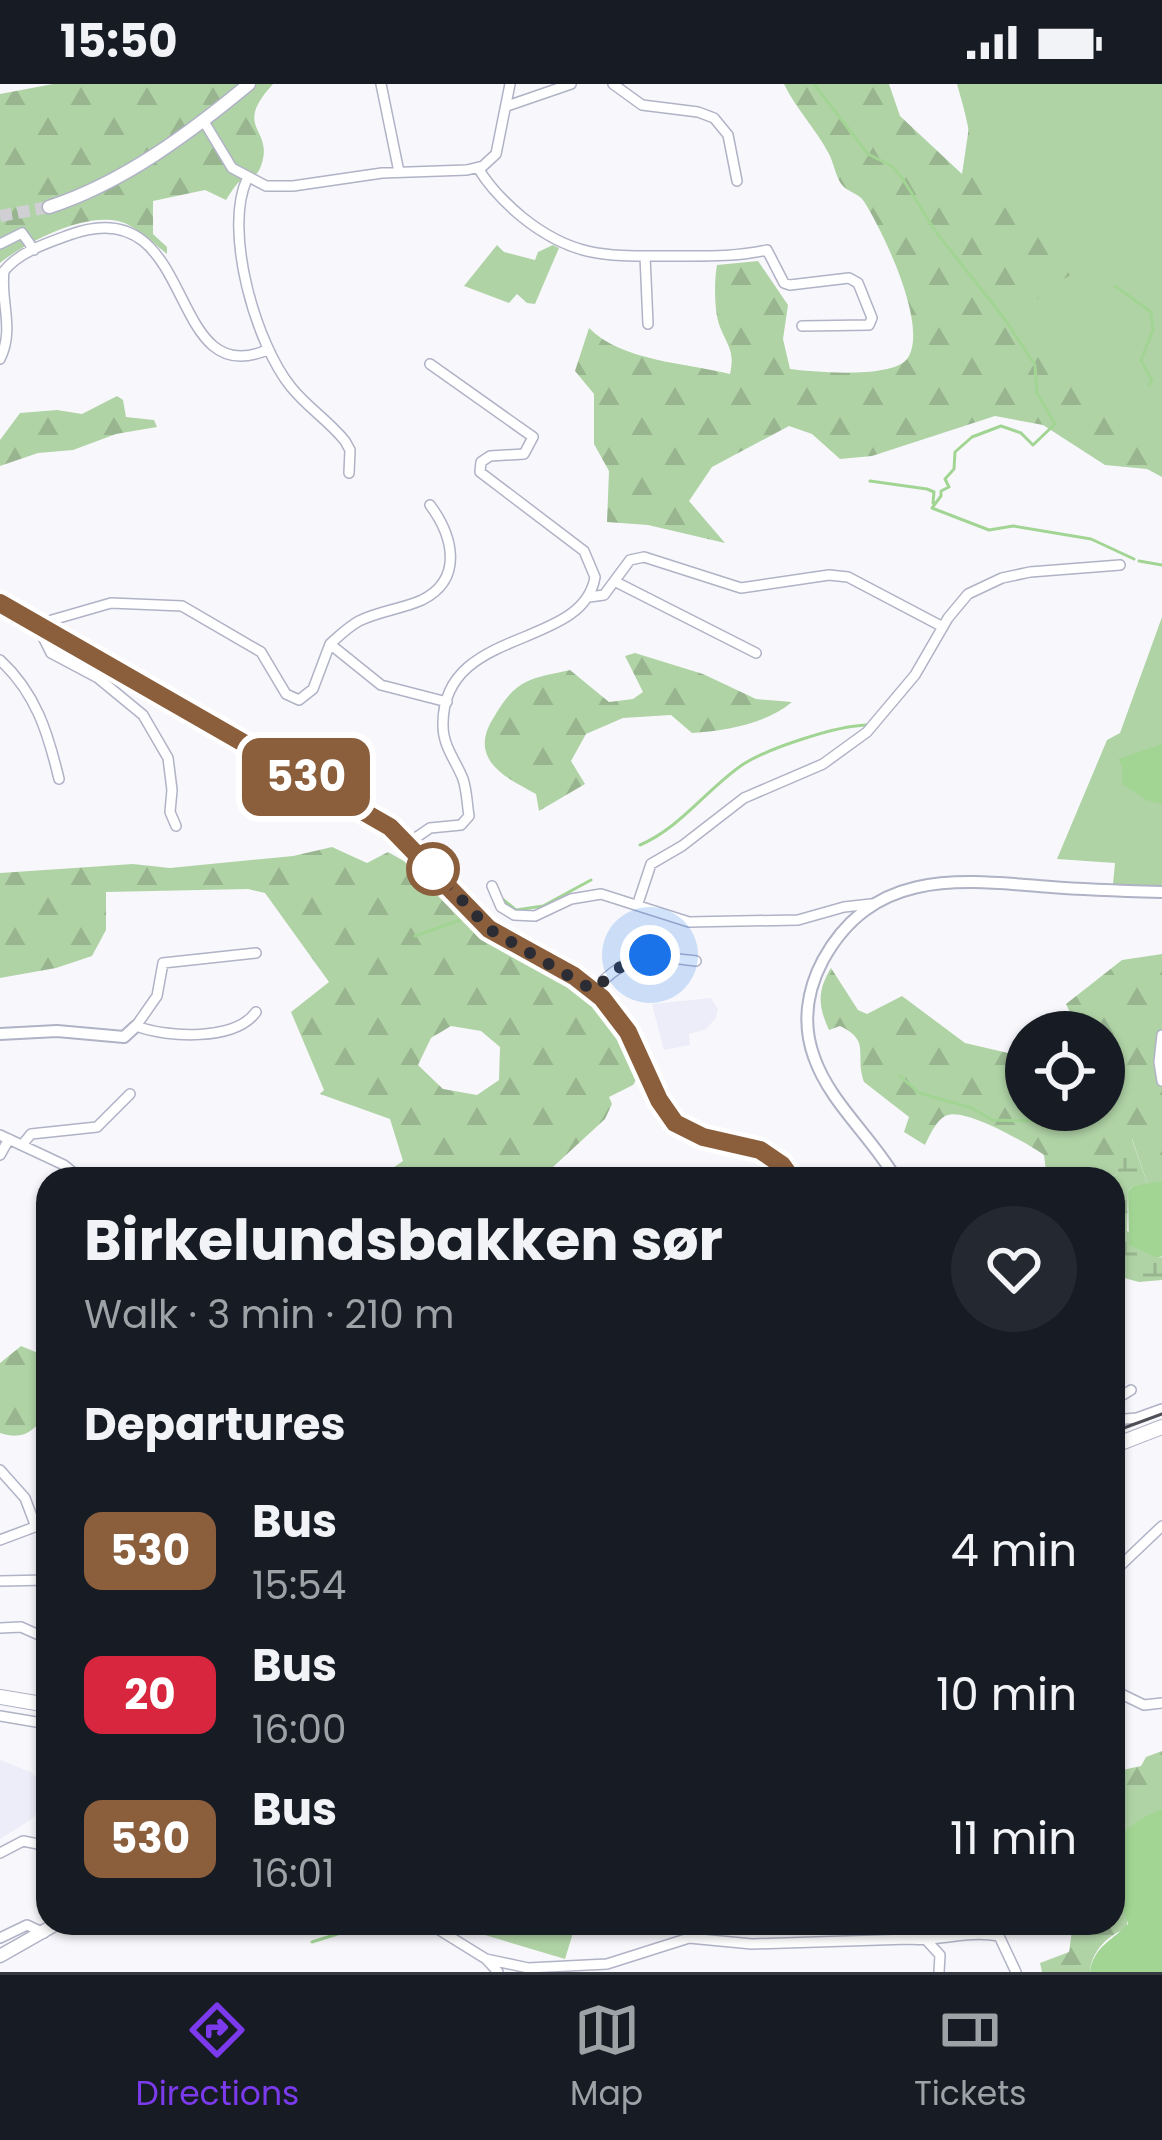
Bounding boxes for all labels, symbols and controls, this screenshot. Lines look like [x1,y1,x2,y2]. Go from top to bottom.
text: 15:50 [60,10,178,73]
line badge: 530 [237,738,375,816]
text: 530 [266,747,346,806]
unlabelled marker [408,844,458,894]
your location [620,925,680,985]
map controls [1005,1011,1125,1131]
button: locate [1005,1011,1125,1131]
text: Birkelundsbakken sør [84,1200,723,1280]
button: heart [951,1206,1077,1332]
text: Walk · 3 min · 210 m [84,1287,454,1342]
text: Departures [84,1393,346,1456]
text: Bus [252,1490,337,1553]
text: 4 min [950,1519,1077,1582]
text: 530 [110,1521,190,1580]
text: 15:54 [252,1558,346,1613]
text: Bus [252,1634,337,1697]
text: 10 min [936,1663,1077,1726]
text: 20 [124,1665,176,1724]
text: 16:00 [252,1702,347,1757]
text: Bus [252,1778,337,1841]
text: 11 min [950,1807,1077,1870]
text: 530 [110,1809,190,1868]
text: 16:01 [252,1846,335,1901]
tab: Directions [135,1997,299,2119]
tab: Map [570,1997,643,2119]
tab: Tickets [914,1997,1027,2119]

